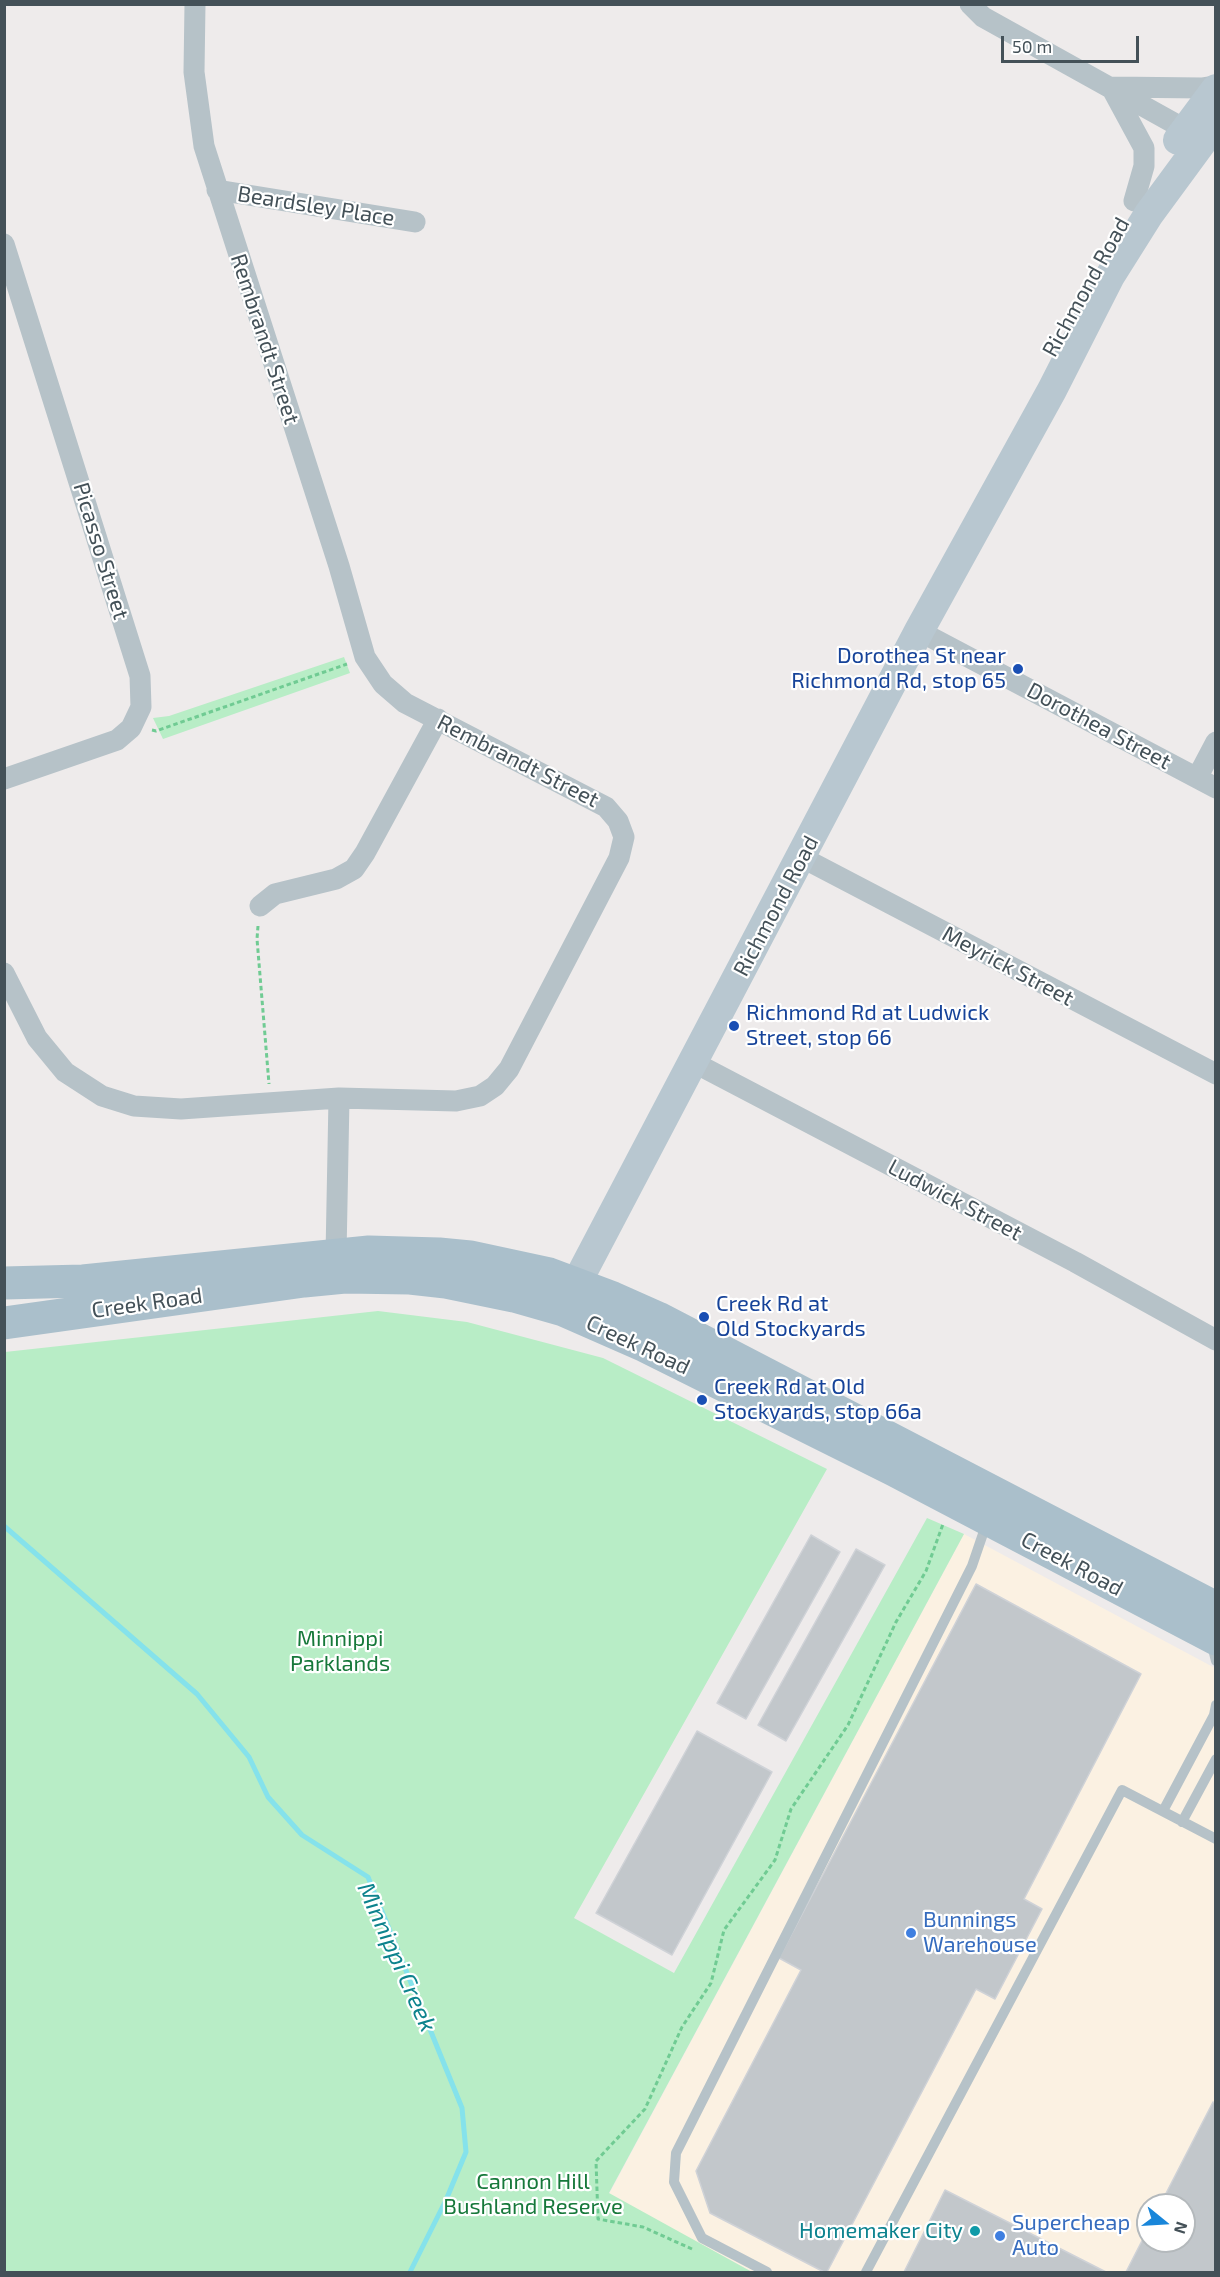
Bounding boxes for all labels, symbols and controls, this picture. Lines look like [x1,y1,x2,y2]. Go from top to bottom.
scale bar [1004,24,1142,62]
text: 50 m [1012,35,1052,57]
street label: Beardsley Place [236,181,396,231]
street label: Richmond Road [1037,213,1135,361]
street label: Rembrandt Street [225,250,305,428]
street label: Picasso Street [68,479,134,623]
place label: Dorothea St near Richmond Rd, stop 65 [791,643,1006,694]
marker: Dorothea St near Richmond Rd, stop 65 [1011,662,1025,676]
street label: Dorothea Street [1023,677,1175,775]
street label: Rembrandt Street [433,709,603,813]
street label: Richmond Road [728,831,824,981]
street label: Meyrick Street [938,920,1078,1012]
place label: Richmond Rd at Ludwick Street, stop 66 [746,1000,989,1052]
marker: Richmond Rd at Ludwick Street, stop 66 [727,1019,741,1033]
street label: Ludwick Street [883,1154,1027,1246]
street label: Creek Road [90,1282,204,1324]
place label: Creek Rd at Old Stockyards [716,1291,866,1342]
street label: Creek Road [582,1309,694,1381]
marker: Creek Rd at Old Stockyards [697,1310,711,1324]
place label: Creek Rd at Old Stockyards, stop 66a [714,1374,922,1426]
marker: Creek Rd at Old Stockyards, stop 66a [695,1393,709,1407]
street label: Creek Road [1017,1526,1127,1602]
park label: Minnippi Parklands [290,1626,390,1678]
water label: Minnippi Creek [351,1878,443,2036]
place label: Bunnings Warehouse [923,1907,1037,1958]
marker: Bunnings Warehouse [904,1926,918,1940]
park label: Cannon Hill Bushland Reserve [443,2169,623,2220]
north arrow [1136,2193,1196,2253]
place label: Supercheap Auto [1012,2210,1130,2262]
place label: Homemaker City [799,2218,963,2244]
text: N [1171,2220,1193,2237]
marker: Homemaker City [968,2224,982,2238]
marker: Supercheap Auto [993,2229,1007,2243]

